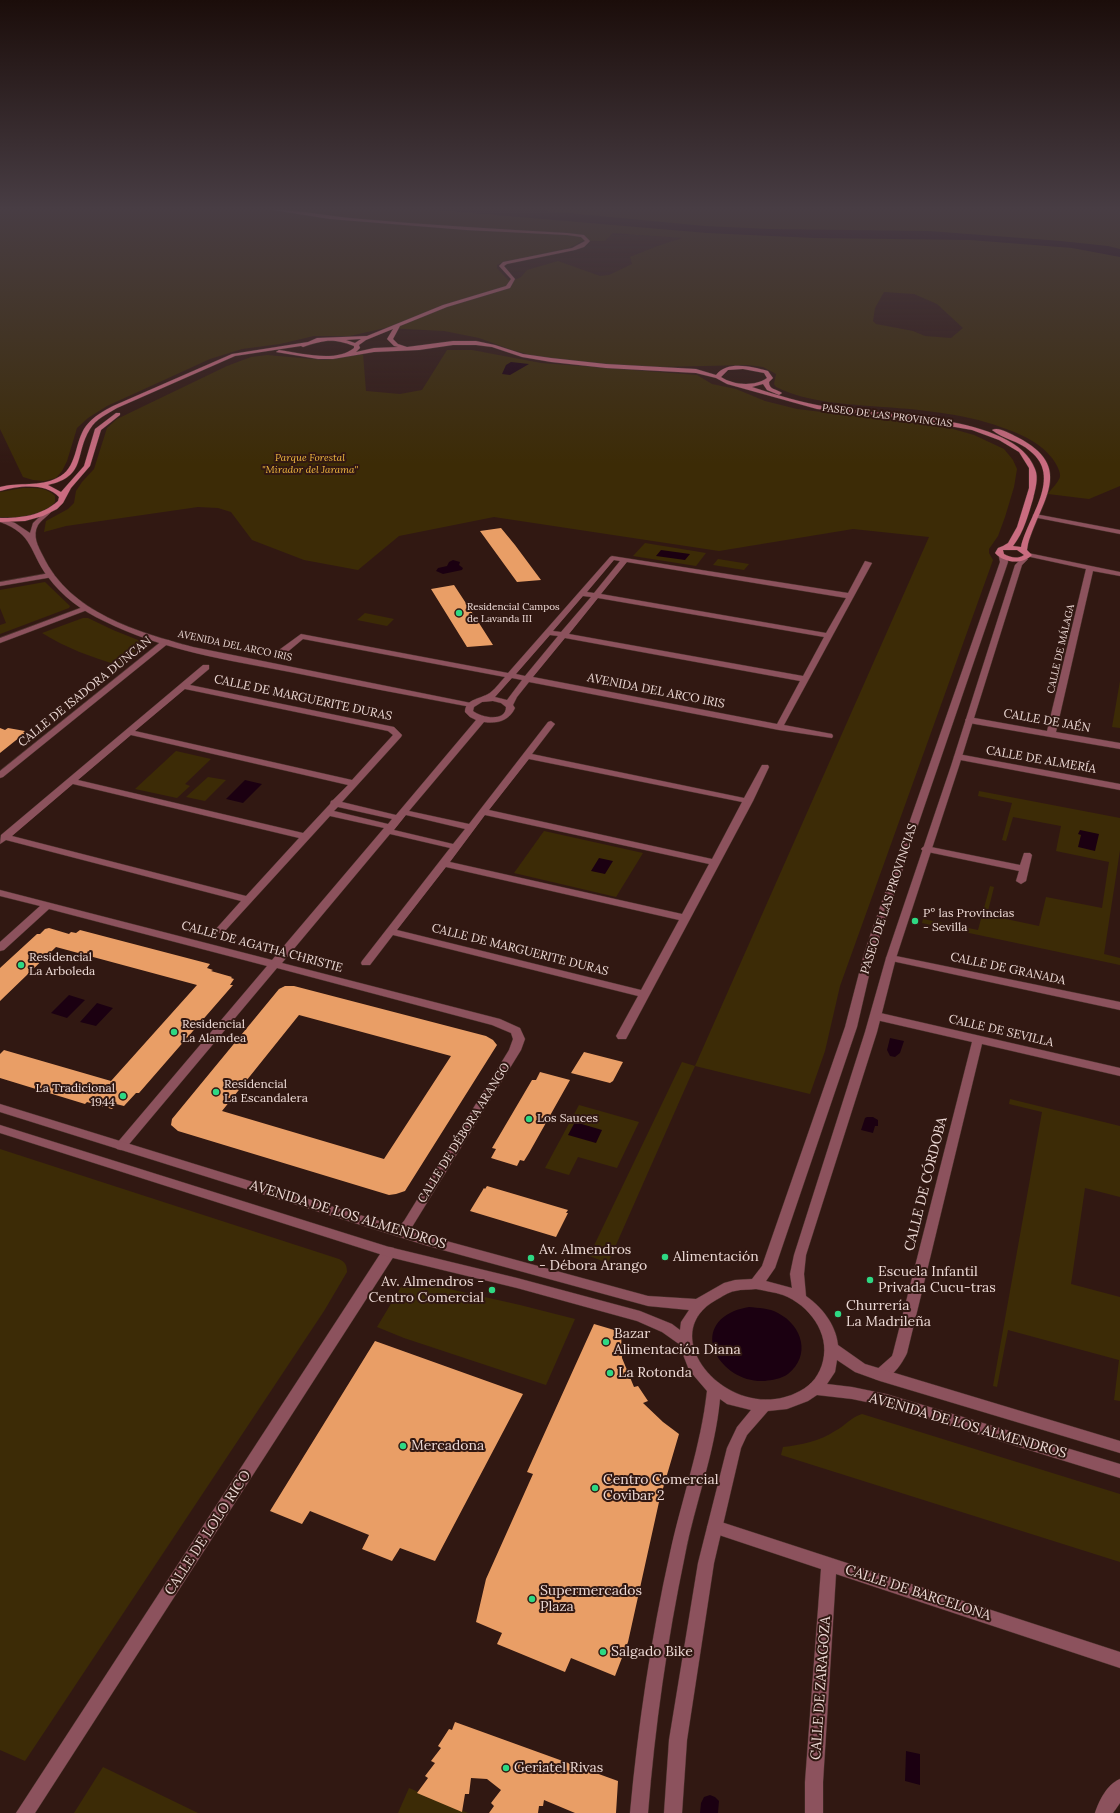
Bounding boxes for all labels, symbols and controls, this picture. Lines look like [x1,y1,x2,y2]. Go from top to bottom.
street label: PASEO DE LAS PROVINCIAS [821,402,953,430]
park label: Parque Forestal "Mirador del Jarama" [262,452,358,476]
place label: Residencial Campos de Lavanda III [467,601,560,624]
street label: CALLE DE MÁLAGA [1045,603,1077,695]
marker: Residencial Campos de Lavanda III [454,608,464,618]
street label: AVENIDA DEL ARCO IRIS [177,628,293,664]
street label: CALLE DE ISADORA DUNCAN [16,634,154,750]
street label: AVENIDA DEL ARCO IRIS [586,671,726,711]
street label: CALLE DE MARGUERITE DURAS [213,672,393,724]
street label: CALLE DE JAÉN [1002,706,1092,736]
street label: CALLE DE ALMERÍA [985,743,1097,777]
street label: PASEO DE LAS PROVINCIAS [858,822,920,976]
place label: Pº las Provincias - Sevilla [923,907,1014,935]
marker: Pº las Provincias - Sevilla [910,916,920,926]
street label: CALLE DE AGATHA CHRISTIE [180,918,344,976]
street label: CALLE DE MARGUERITE DURAS [430,921,610,979]
street label: CALLE DE GRANADA [949,950,1067,988]
place label: Residencial La Arboleda [29,951,95,979]
marker: Residencial La Arboleda [16,960,26,970]
street label: CALLE DE SEVILLA [947,1012,1055,1050]
place label: Residencial La Alamdea [182,1018,246,1046]
marker: Residencial La Alamdea [169,1027,179,1037]
street label: CALLE DE DÉBORA ARANGO [415,1060,513,1206]
place label: Residencial La Escandalera [224,1078,308,1106]
place label: La Tradicional 1944 [36,1082,115,1110]
marker: Residencial La Escandalera [211,1087,221,1097]
marker: La Tradicional 1944 [118,1091,128,1101]
place label: Los Sauces [537,1112,598,1126]
marker: Los Sauces [524,1114,534,1124]
street label: CALLE DE CÓRDOBA [901,1115,951,1253]
street label: AVENIDA DE LOS ALMENDROS [248,1177,448,1253]
place label: Av. Almendros - Débora Arango [539,1242,647,1274]
place label: Alimentación [673,1249,759,1265]
marker: Alimentación [660,1252,670,1262]
marker: Av. Almendros - Débora Arango [526,1253,536,1263]
place label: Escuela Infantil Privada Cucu-tras [878,1264,996,1296]
place label: Av. Almendros - Centro Comercial [369,1274,484,1306]
marker: Escuela Infantil Privada Cucu-tras [865,1275,875,1285]
marker: Av. Almendros - Centro Comercial [487,1285,497,1295]
place label: Churrería La Madrileña [846,1298,931,1330]
marker: Churrería La Madrileña [833,1309,843,1319]
place label: Bazar Alimentación Diana [614,1326,741,1358]
marker: Bazar Alimentación Diana [601,1337,611,1347]
place label: La Rotonda [618,1365,692,1381]
marker: La Rotonda [605,1368,615,1378]
street label: AVENIDA DE LOS ALMENDROS [867,1390,1069,1462]
place label: Mercadona [411,1438,484,1454]
marker: Mercadona [398,1441,408,1451]
street label: CALLE DE LOLO RICO [161,1467,255,1599]
place label: Centro Comercial Covibar 2 [603,1472,718,1504]
marker: Centro Comercial Covibar 2 [590,1483,600,1493]
street label: CALLE DE BARCELONA [843,1561,993,1625]
place label: Supermercados Plaza [540,1583,642,1616]
marker: Supermercados Plaza [527,1594,537,1604]
street label: CALLE DE ZARAGOZA [808,1616,834,1760]
place label: Salgado Bike [611,1644,693,1660]
marker: Salgado Bike [598,1647,608,1657]
place label: Geriatel Rivas [514,1760,603,1776]
marker: Geriatel Rivas [501,1763,511,1773]

